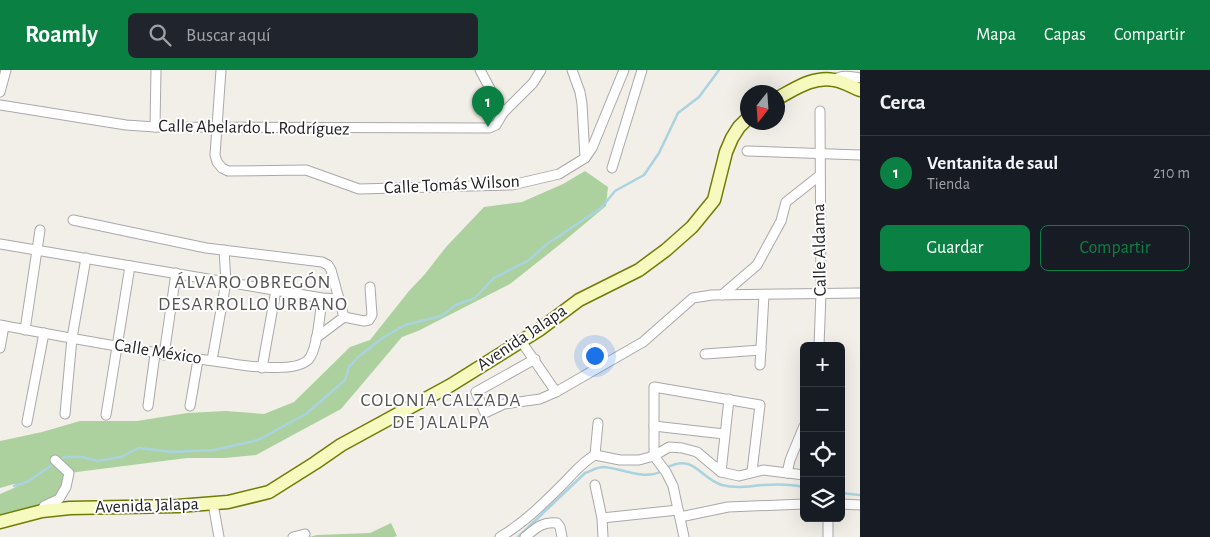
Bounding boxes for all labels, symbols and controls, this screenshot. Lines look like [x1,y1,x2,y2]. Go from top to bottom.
search box [128,13,478,58]
icon: search [146,21,174,49]
text: Roamly [25,23,98,47]
text: Buscar aquí [186,26,271,45]
text: Mapa [976,26,1016,44]
text: Capas [1044,26,1086,44]
text: Compartir [1114,26,1185,44]
north arrow [740,85,785,130]
pin: 1 [472,86,504,127]
text: Cerca [880,92,926,113]
street label: Calle Abelardo L. Rodríguez [158,117,350,139]
text: Ventanita de saul [927,154,1058,173]
text: 1 [893,165,899,181]
text: 210 m [1153,165,1190,181]
street label: Calle Tomás Wilson [384,172,520,198]
text: Tienda [927,176,970,192]
street label: Calle Aldama [810,203,830,297]
button: Guardar [880,225,1030,271]
button: Compartir [1040,225,1190,271]
district label: ÁLVARO OBREGÓN DESARROLLO URBANO [158,271,348,314]
street label: Avenida Jalapa [474,302,570,374]
street label: Calle México [113,336,203,368]
map controls [800,342,845,522]
button: + [800,342,845,387]
your location [582,343,608,369]
button: − [800,387,845,432]
district label: COLONIA CALZADA DE JALALPA [360,391,522,432]
button: locate [800,432,845,477]
button: layers [800,477,845,522]
street label: Avenida Jalapa [95,495,199,517]

